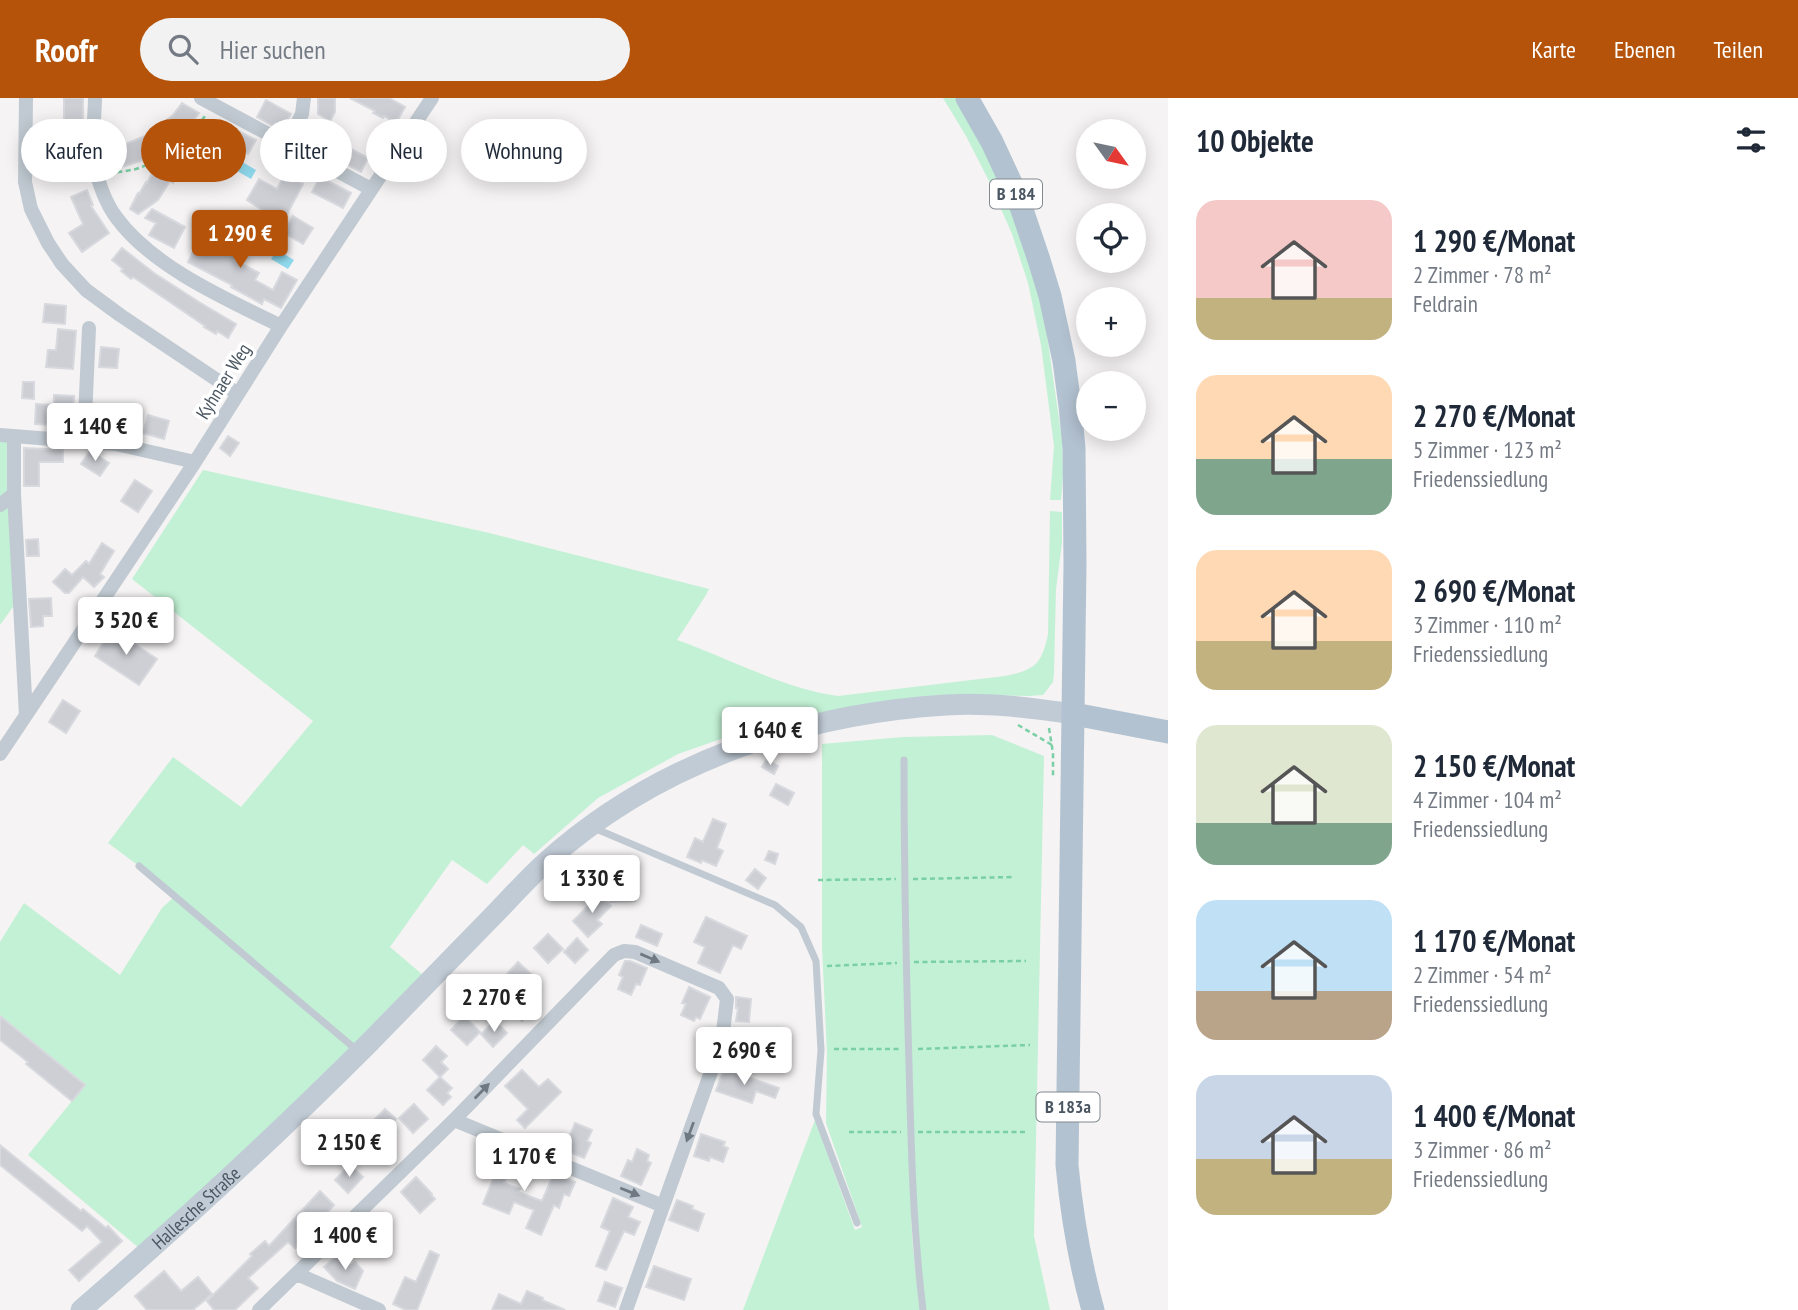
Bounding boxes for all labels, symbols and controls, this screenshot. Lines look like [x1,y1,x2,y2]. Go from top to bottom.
search box [140,18,630,81]
text: Roofr [35,28,98,71]
icon: search [164,30,202,68]
text: Hier suchen [220,33,326,66]
text: Karte [1532,34,1576,65]
text: Ebenen [1614,34,1676,65]
text: Teilen [1714,34,1763,65]
chip: Kaufen [21,119,127,182]
chip: Mieten [141,119,246,182]
chip: Filter [260,119,352,182]
chip: Neu [366,119,447,182]
chip: Wohnung [461,119,587,182]
north arrow [1076,119,1146,189]
map controls [1076,119,1146,441]
text: 10 Objekte [1196,121,1314,160]
icon: filters [1732,121,1770,159]
road number: B 184 [990,180,1042,208]
button: locate [1076,203,1146,273]
pin: 1 290 € [175,211,305,270]
text: 1 290 € [208,218,272,247]
text: 1 290 €/Monat [1413,221,1575,260]
icon: home [1252,228,1336,312]
text: 2 Zimmer · 78 m² [1413,260,1551,289]
button: + [1076,287,1146,357]
text: Feldrain [1413,289,1478,318]
street label: Kyhnaer Weg [190,339,256,423]
button: − [1076,371,1146,441]
text: 2 270 €/Monat [1413,396,1575,435]
icon: home [1252,403,1336,487]
pin: 1 140 € [30,404,160,463]
text: 1 140 € [63,411,127,440]
text: 5 Zimmer · 123 m² [1413,435,1562,464]
text: Friedenssiedlung [1413,464,1548,493]
text: 2 690 €/Monat [1413,571,1575,610]
icon: home [1252,578,1336,662]
pin: 3 520 € [61,598,191,657]
text: 3 520 € [94,605,158,634]
text: 3 Zimmer · 110 m² [1413,610,1562,639]
text: Friedenssiedlung [1413,639,1548,668]
pin: 1 640 € [705,708,835,767]
text: 1 640 € [738,715,802,744]
text: 2 150 €/Monat [1413,746,1575,785]
icon: home [1252,753,1336,837]
text: 4 Zimmer · 104 m² [1413,785,1562,814]
text: Friedenssiedlung [1413,814,1548,843]
pin: 1 330 € [527,856,657,915]
text: 1 330 € [560,863,624,892]
text: 1 170 €/Monat [1413,921,1575,960]
icon: home [1252,928,1336,1012]
one-way arrow [640,953,661,964]
text: 2 Zimmer · 54 m² [1413,960,1551,989]
pin: 2 270 € [429,974,559,1034]
text: 2 270 € [462,982,526,1011]
text: Friedenssiedlung [1413,989,1548,1018]
pin: 2 690 € [679,1028,809,1087]
text: 2 690 € [712,1035,776,1064]
one-way arrow [474,1082,491,1099]
road number: B 183a [1036,1092,1100,1122]
text: 1 400 €/Monat [1413,1096,1575,1135]
icon: home [1252,1103,1336,1187]
pin: 2 150 € [284,1119,414,1179]
one-way arrow [684,1122,695,1143]
text: 2 150 € [317,1127,381,1156]
pin: 1 170 € [459,1134,589,1193]
text: 3 Zimmer · 86 m² [1413,1135,1551,1164]
text: 1 170 € [492,1141,556,1170]
street label: Hallesche Straße [147,1161,245,1254]
text: Friedenssiedlung [1413,1164,1548,1193]
one-way arrow [620,1187,641,1198]
pin: 1 400 € [280,1212,410,1272]
text: 1 400 € [313,1220,377,1249]

